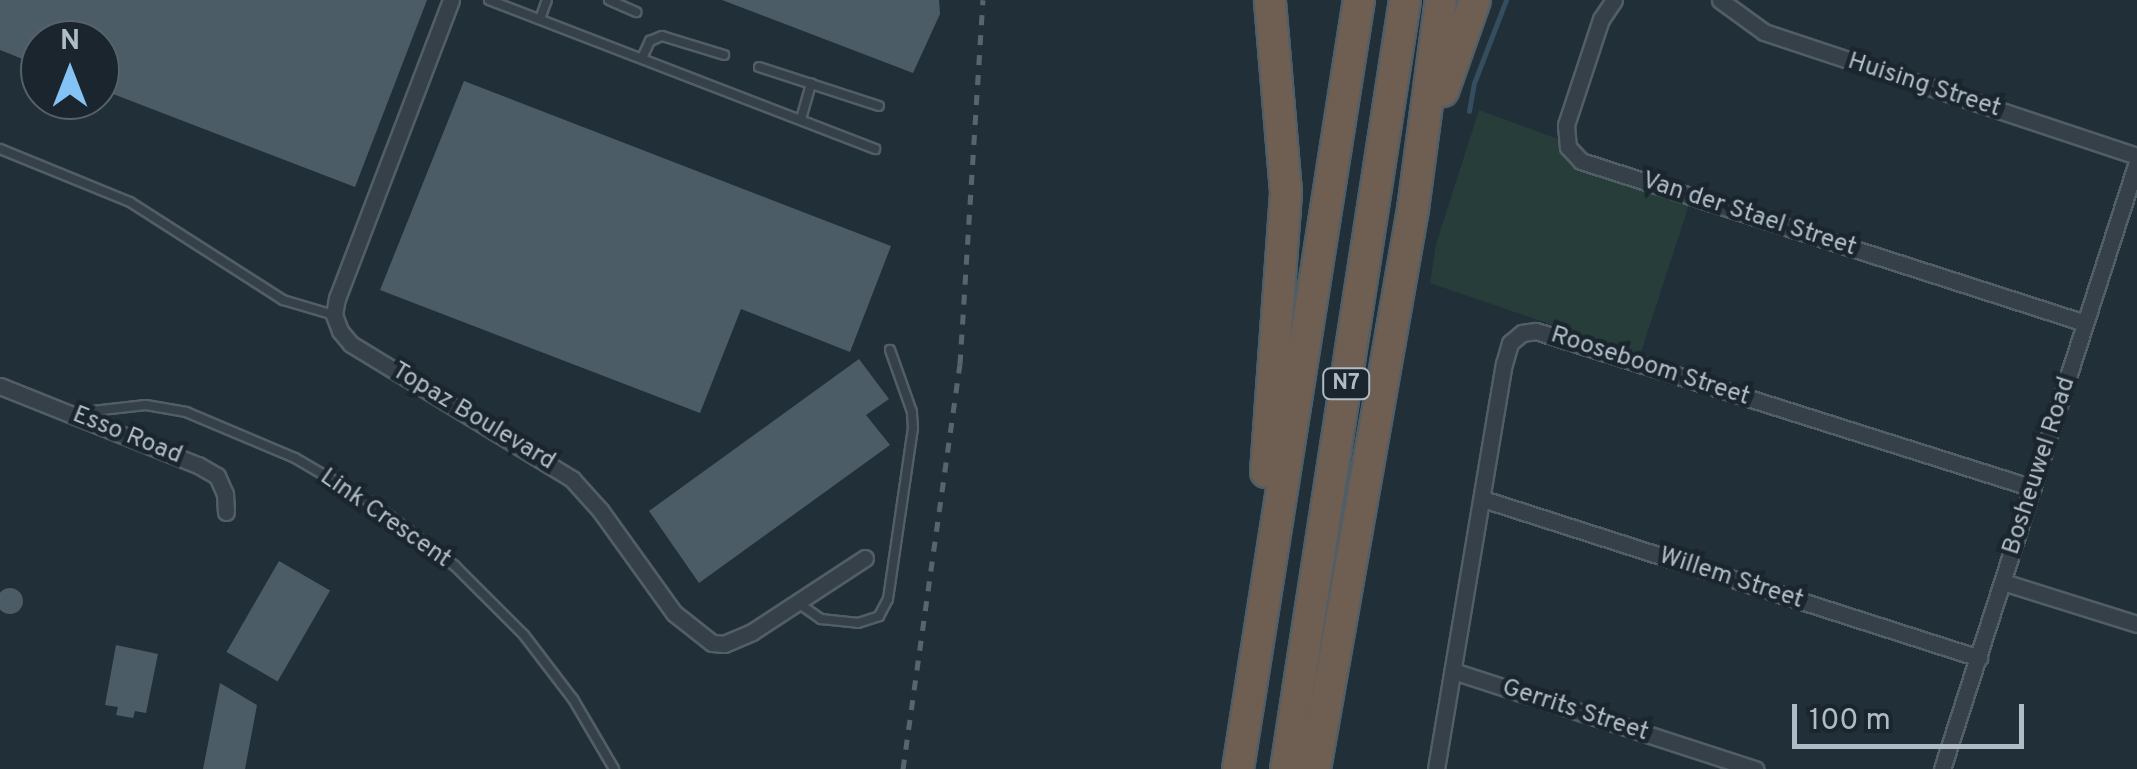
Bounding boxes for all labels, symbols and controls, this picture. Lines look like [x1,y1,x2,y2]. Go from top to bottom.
north arrow [20,20,120,120]
text: N [60,24,80,60]
street label: Huising Street [1844,47,2004,125]
street label: Van der Stael Street [1638,166,1860,264]
street label: Rooseboom Street [1547,321,1753,413]
street label: Topaz Boulevard [386,356,560,478]
road number: N7 [1321,367,1371,401]
street label: Bosheuwel Road [1997,373,2083,559]
street label: Esso Road [68,400,186,472]
street label: Link Crescent [314,463,456,575]
street label: Willem Street [1655,542,1807,616]
street label: Gerrits Street [1498,673,1652,749]
scale bar [1797,684,2030,746]
text: 100 m [1809,703,1891,740]

